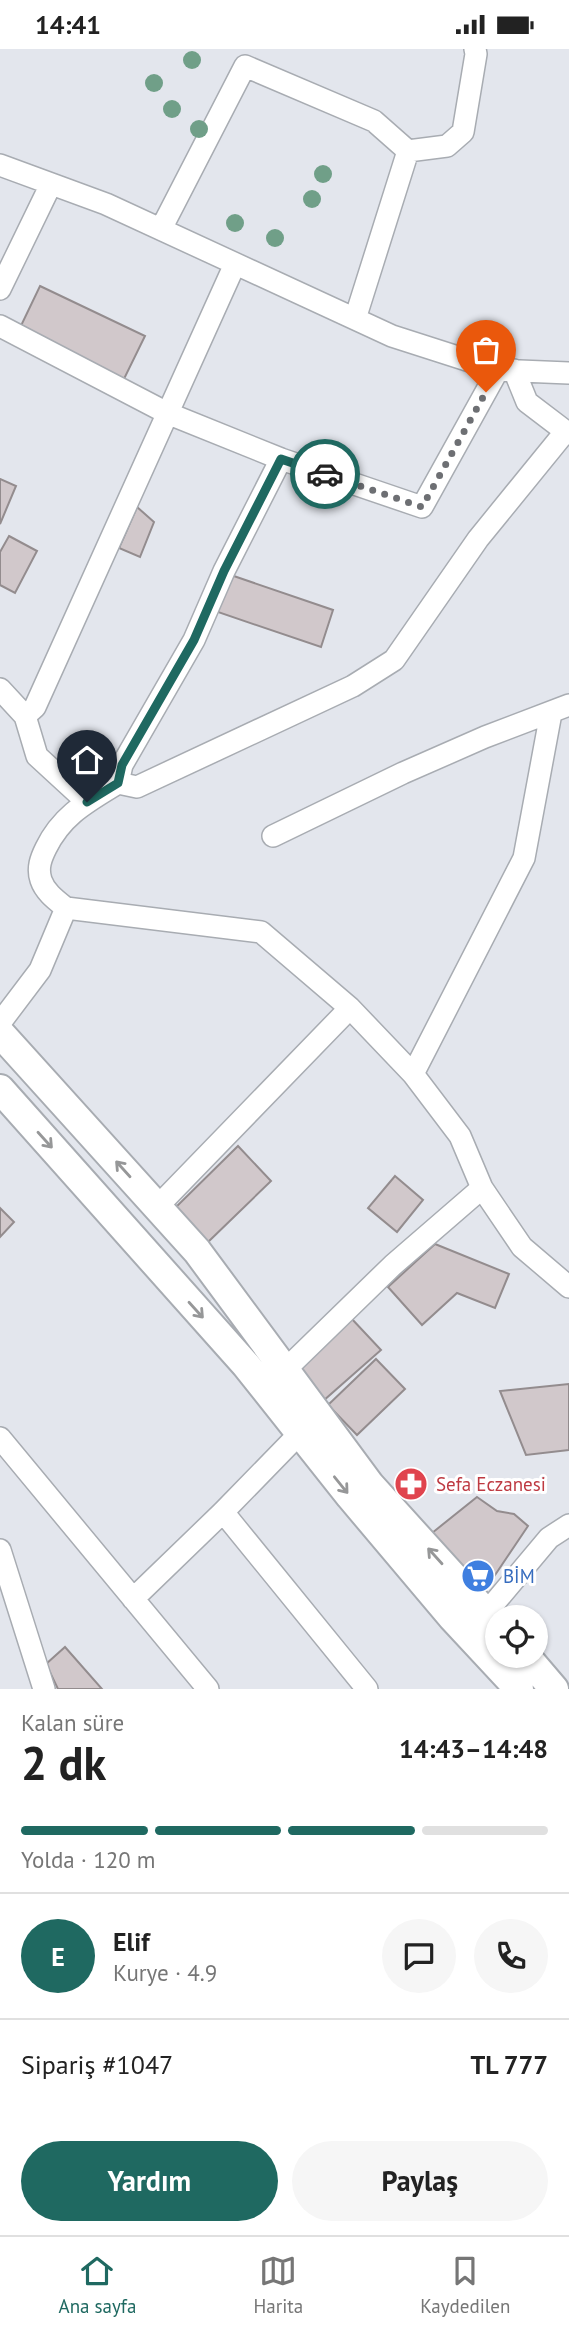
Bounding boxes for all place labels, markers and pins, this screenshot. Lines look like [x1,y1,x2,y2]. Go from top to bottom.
pin [456,320,516,392]
pin [57,730,117,802]
pharmacy icon: Sefa Eczanesi [392,1465,430,1503]
place label: Sefa Eczanesi [436,1472,546,1496]
supermarket icon: BİM [459,1557,497,1595]
place label: BİM [503,1564,535,1588]

